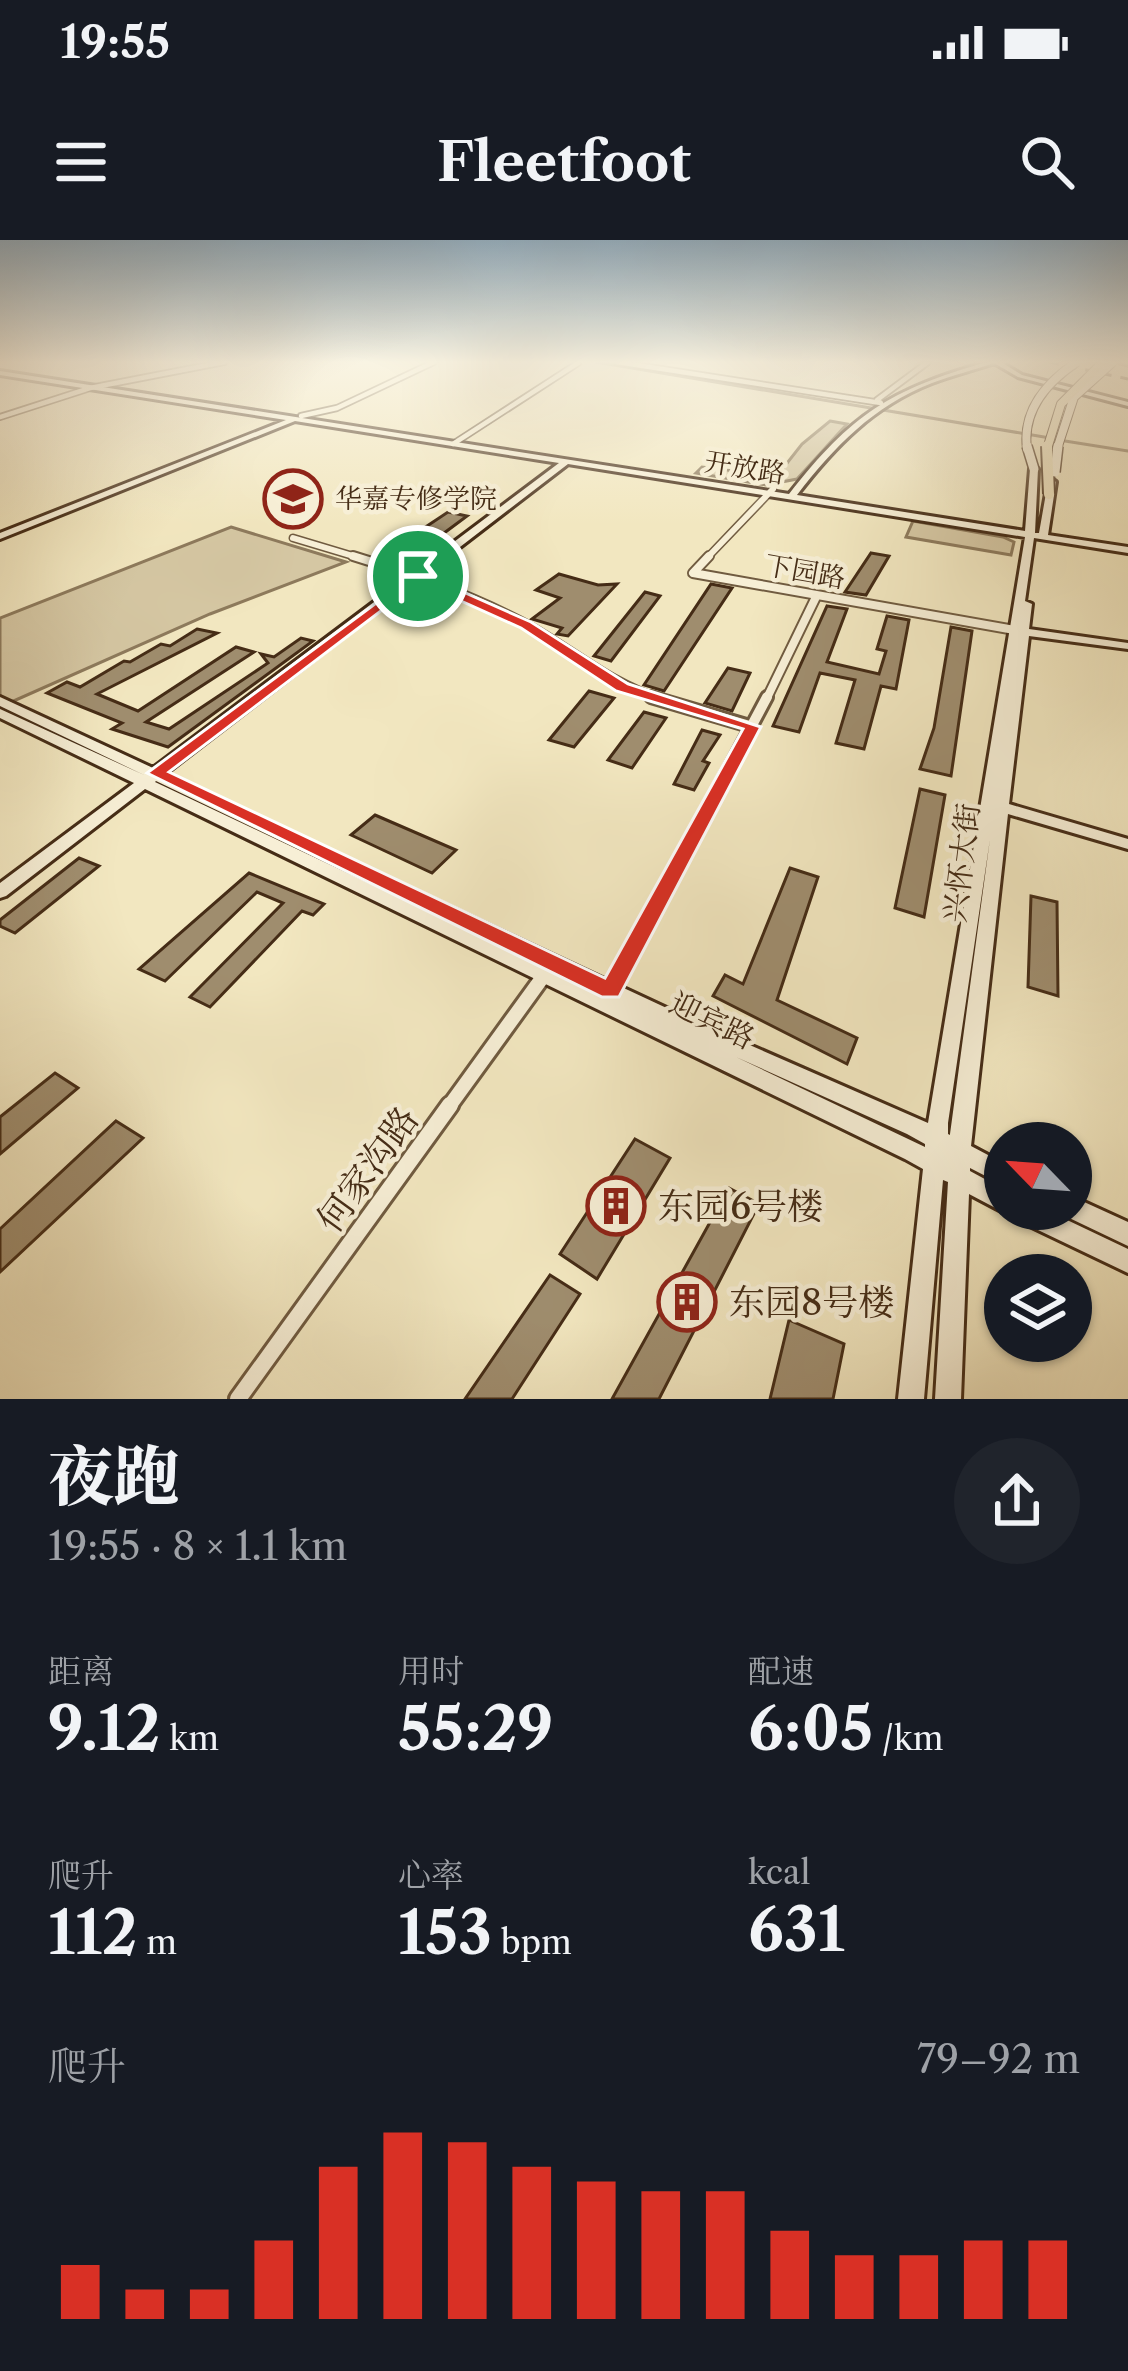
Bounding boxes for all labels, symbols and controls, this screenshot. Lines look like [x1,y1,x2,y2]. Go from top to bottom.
text: 19:55 [60,14,170,70]
icon: menu [48,129,114,195]
text: Fleetfoot [437,129,691,195]
icon: search [1014,129,1080,195]
street label: 开放路 [702,445,788,490]
school or university icon: 华嘉专修学院 [262,468,324,530]
place label: 华嘉专修学院 [335,482,497,515]
pin [367,525,469,627]
icon: arrive [385,543,451,609]
street label: 下园路 [762,548,848,595]
street label: 兴怀大街 [936,801,987,925]
street label: 迎宾路 [664,984,761,1057]
street label: 何家沟路 [307,1098,427,1240]
north arrow [984,1122,1092,1230]
map controls [984,1122,1092,1362]
building icon: 东园6号楼 [585,1175,647,1237]
place label: 东园6号楼 [658,1184,823,1228]
button: layers [984,1254,1092,1362]
building icon: 东园8号楼 [656,1271,718,1333]
place label: 东园8号楼 [729,1280,894,1324]
text: 夜跑 [48,1436,180,1517]
button: share [954,1438,1080,1564]
text: 19:55 · 8 × 1.1 km [48,1522,347,1570]
text: 距离 [48,1651,114,1692]
text: 用时 [398,1651,464,1692]
text: 配速 [748,1651,814,1692]
text: 9.12 [48,1692,160,1766]
text: 55:29 [398,1692,553,1766]
text: 6:05 [748,1692,873,1766]
text: km [160,1718,219,1759]
text: /km [873,1718,944,1759]
text: kcal [748,1852,810,1893]
text: 爬升 [48,1855,114,1896]
text: 心率 [398,1855,464,1896]
text: 631 [748,1893,845,1967]
text: 112 [48,1896,137,1970]
text: 153 [398,1896,492,1970]
text: m [137,1922,177,1963]
text: bpm [492,1922,572,1963]
text: 79–92 m [917,2035,1080,2083]
text: 爬升 [48,2042,126,2090]

